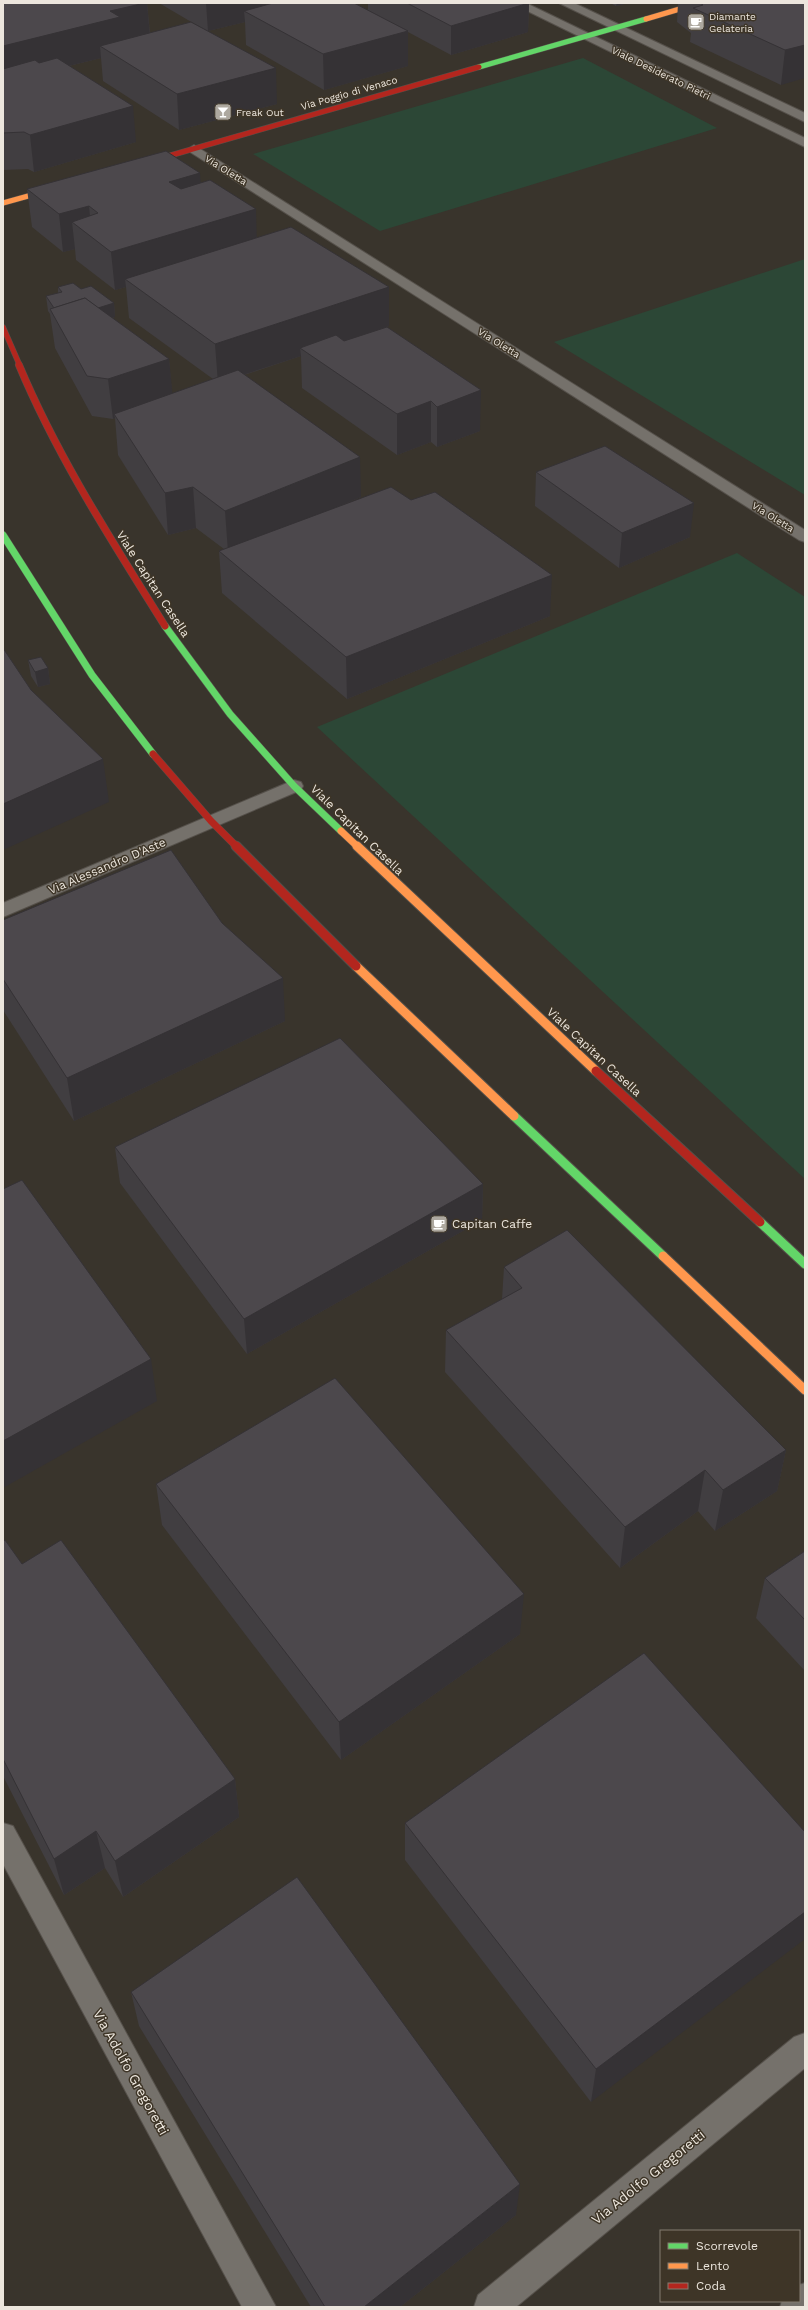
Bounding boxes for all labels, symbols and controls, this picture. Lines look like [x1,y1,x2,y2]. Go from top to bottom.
place label: Diamante Gelateria [709,11,756,34]
cafe icon: Diamante Gelateria [686,12,706,32]
street label: Viale Desiderato Pietri [610,44,712,102]
street label: Via Poggio di Venaco [299,74,399,112]
bar icon: Freak Out [213,102,233,122]
place label: Freak Out [236,107,285,118]
street label: Via Oletta [203,153,249,187]
street label: Via Oletta [476,326,522,360]
street label: Via Oletta [750,500,796,534]
street label: Viale Capitan Casella [113,528,193,640]
street label: Viale Capitan Casella [308,782,407,878]
street label: Via Alessandro D'Aste [46,835,168,897]
street label: Viale Capitan Casella [544,1005,644,1100]
cafe icon: Capitan Caffe [429,1214,449,1234]
place label: Capitan Caffe [452,1217,532,1231]
street label: Via Adolfo Gregoretti [90,2006,172,2138]
street label: Via Adolfo Gregoretti [588,2126,708,2228]
legend [660,2230,800,2302]
text: Scorrevole [696,2239,758,2253]
text: Lento [696,2259,730,2273]
text: Coda [696,2279,726,2293]

